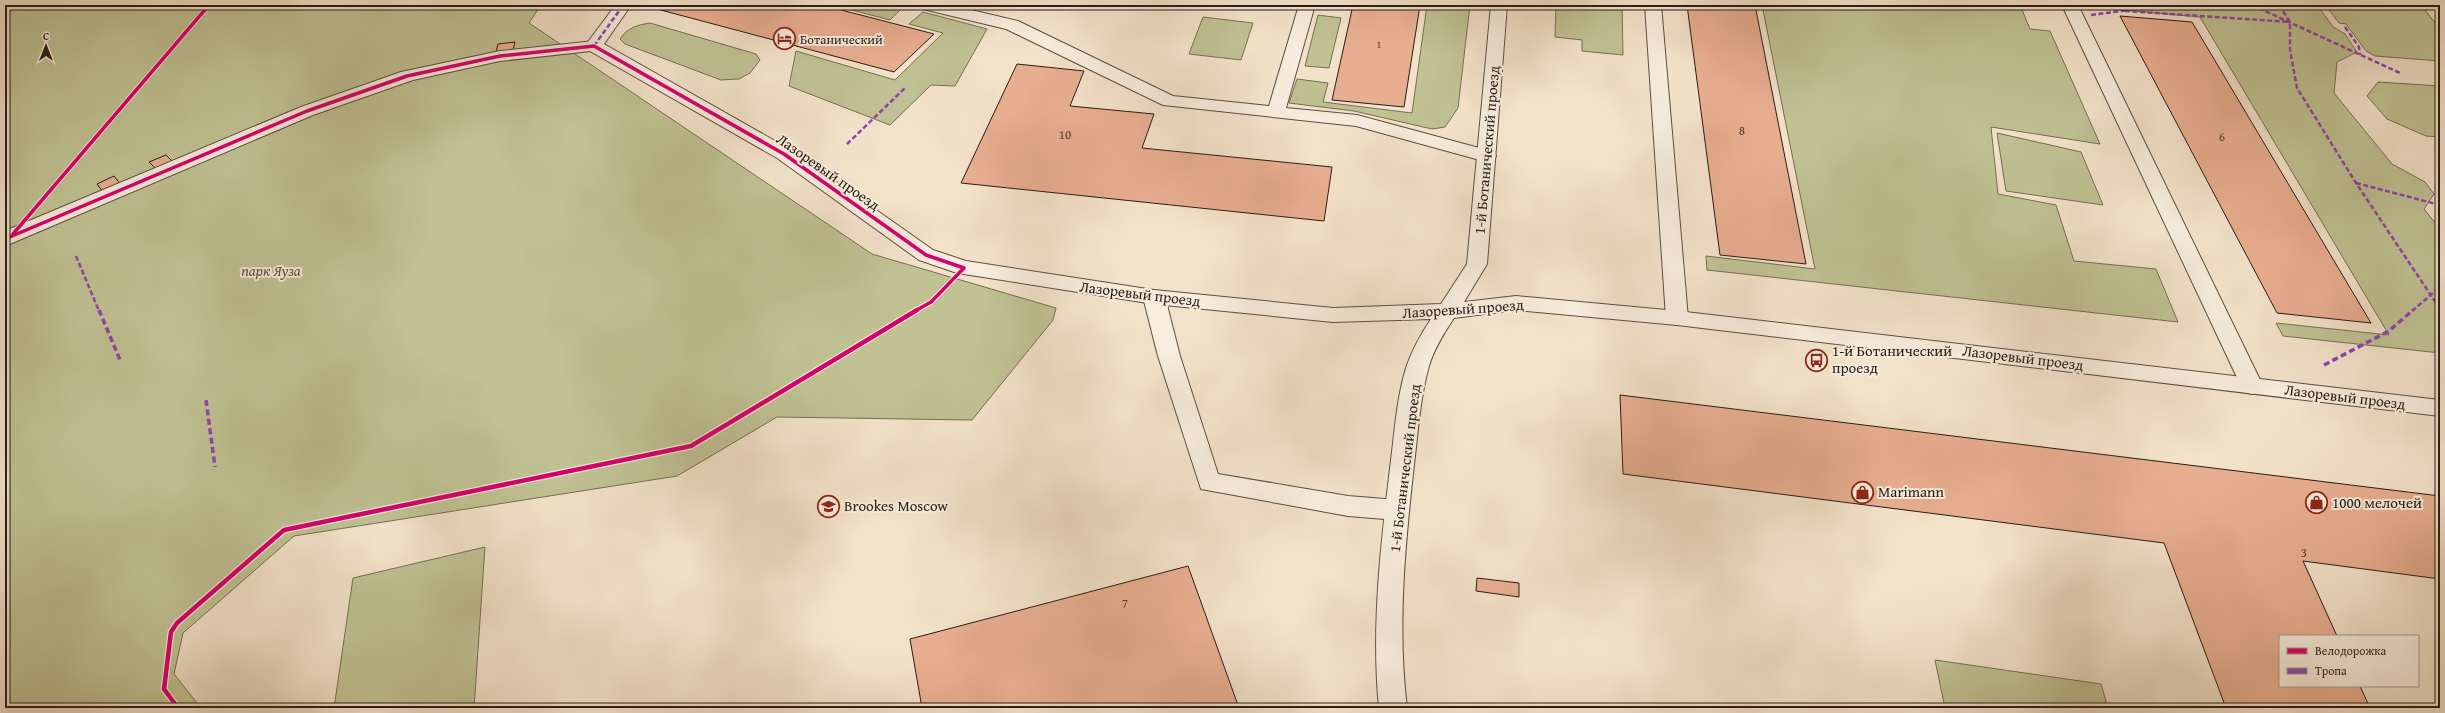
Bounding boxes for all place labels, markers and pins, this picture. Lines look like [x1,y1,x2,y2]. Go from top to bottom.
hotel icon: Ботанический [771,26,797,52]
place label: Ботанический [800,30,883,49]
place label: 1-й Ботанический проезд [1832,340,1952,378]
bus stop icon: 1-й Ботанический проезд [1803,347,1829,373]
shop icon: Marimann [1850,479,1876,505]
place label: Marimann [1878,481,1945,502]
shop icon: 1000 мелочей [2303,490,2329,516]
place label: 1000 мелочей [2332,492,2422,513]
school or university icon: Brookes Moscow [815,493,841,519]
place label: Brookes Moscow [844,495,948,516]

